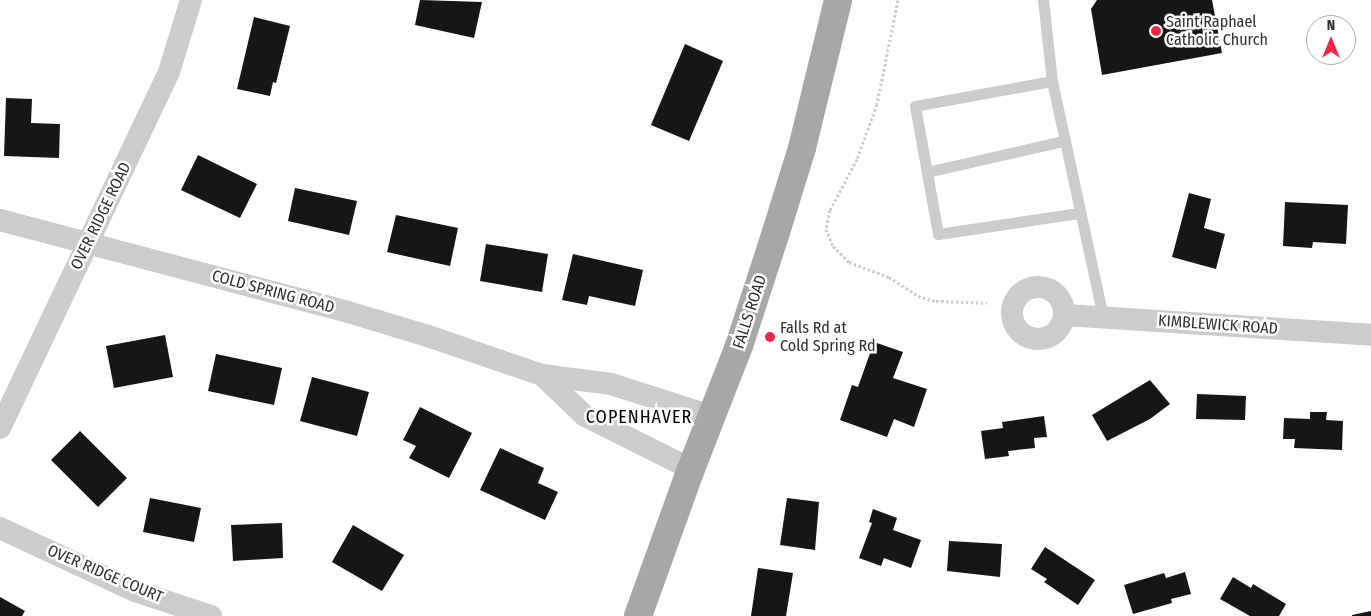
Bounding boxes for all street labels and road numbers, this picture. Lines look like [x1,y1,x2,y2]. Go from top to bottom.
street label: OVER RIDGE ROAD [67,159,135,273]
street label: COLD SPRING ROAD [210,266,336,318]
street label: FALLS ROAD [729,273,771,351]
street label: KIMBLEWICK ROAD [1157,311,1279,339]
street label: OVER RIDGE COURT [44,541,166,607]

